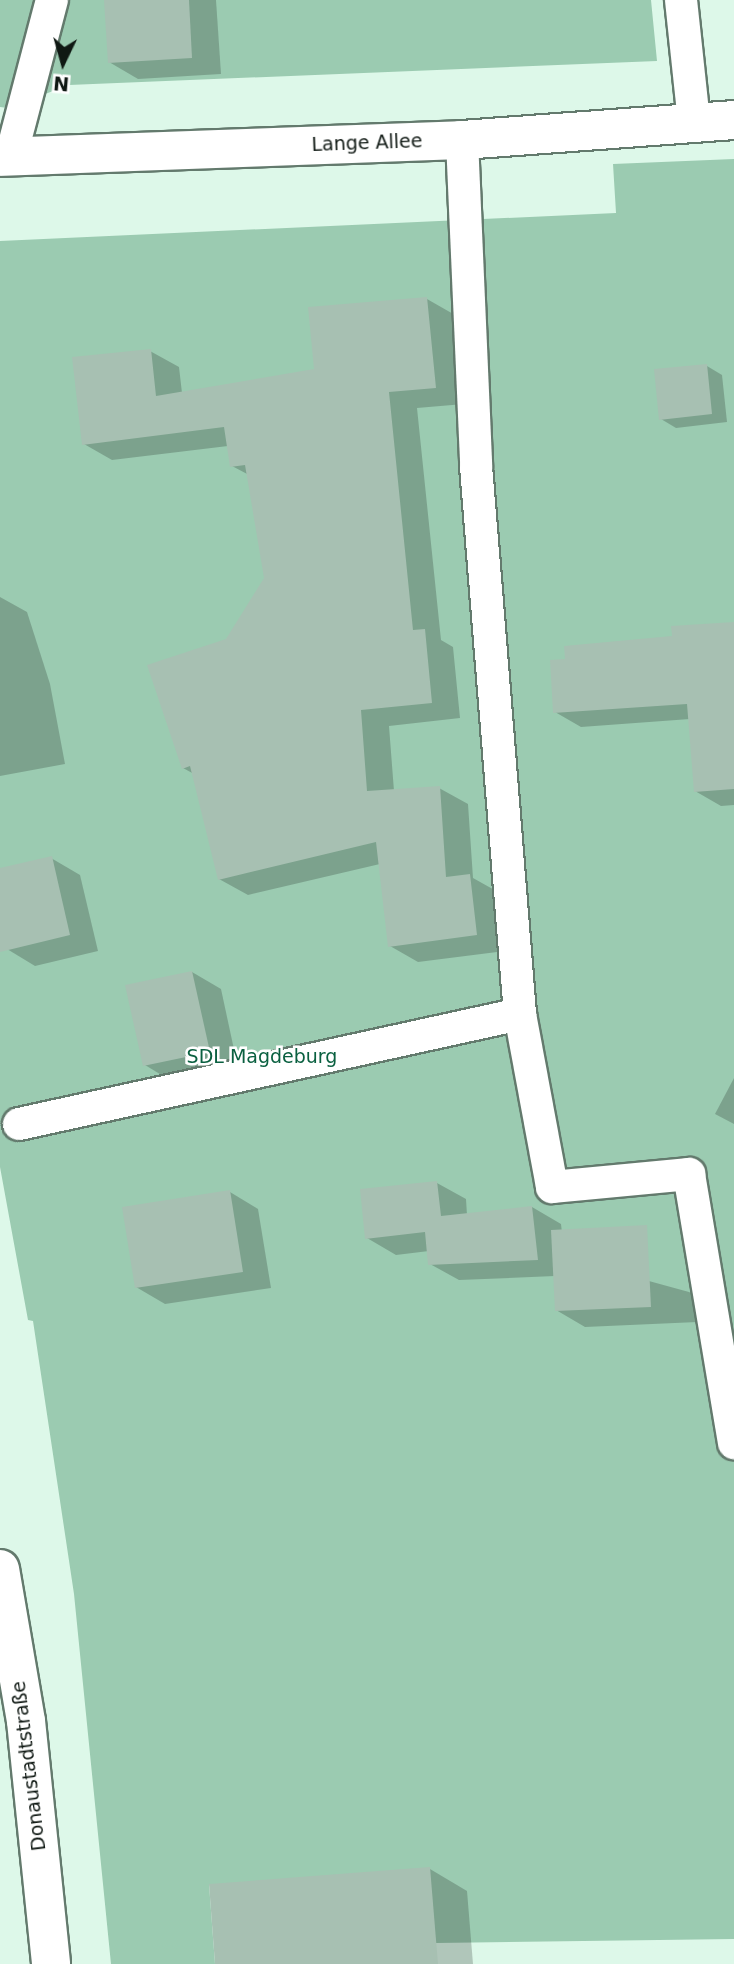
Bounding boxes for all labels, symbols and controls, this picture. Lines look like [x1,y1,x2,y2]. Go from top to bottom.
north arrow [28,28,98,98]
text: N [52,72,70,96]
street label: Lange Allee [311,130,423,156]
park label: SDL Magdeburg [187,1046,337,1068]
street label: Donaustadtstraße [7,1680,51,1852]

